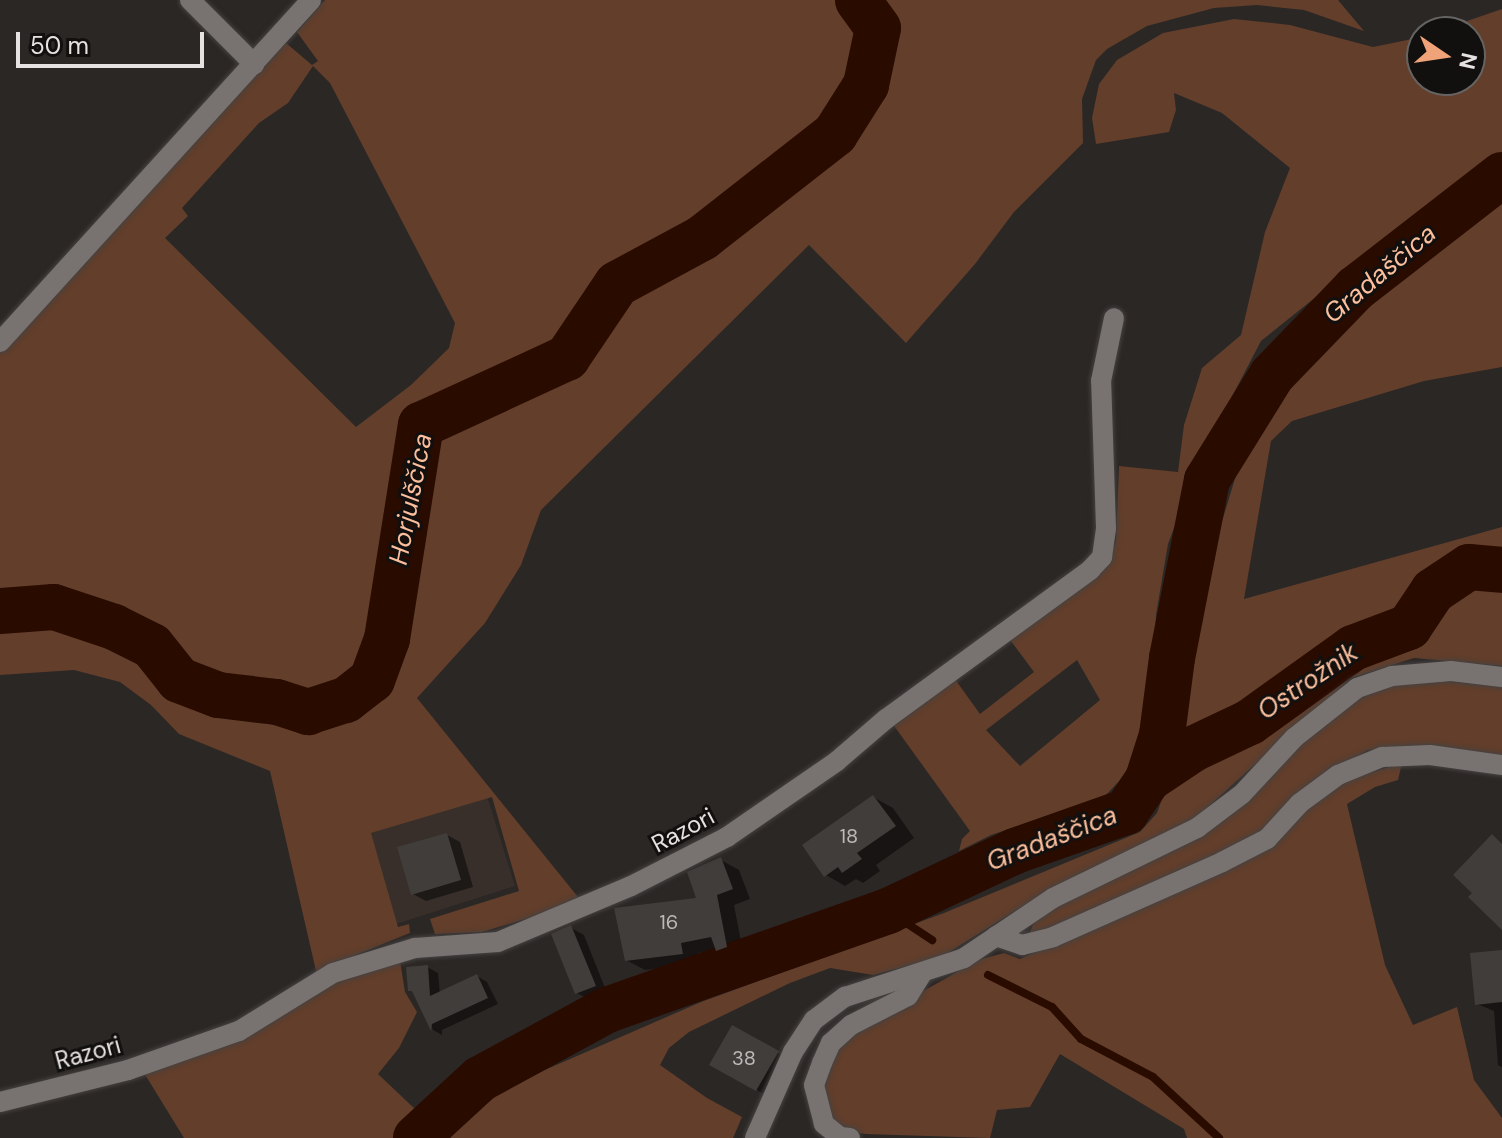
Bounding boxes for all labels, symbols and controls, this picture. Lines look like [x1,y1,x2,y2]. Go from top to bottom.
scale bar [20,16,208,66]
north arrow [1406,16,1486,96]
text: 50 m [30,30,89,61]
text: N [1452,50,1484,72]
water label: Gradaščica [1317,218,1443,330]
water label: Horjulščica [383,431,439,567]
water label: Ostrožnik [1252,637,1364,727]
water label: Gradaščica [982,800,1122,878]
street label: Razori [647,802,719,858]
house number: 18 [840,824,858,848]
house number: 16 [660,910,678,934]
street label: Razori [52,1030,124,1076]
house number: 38 [732,1046,756,1070]

